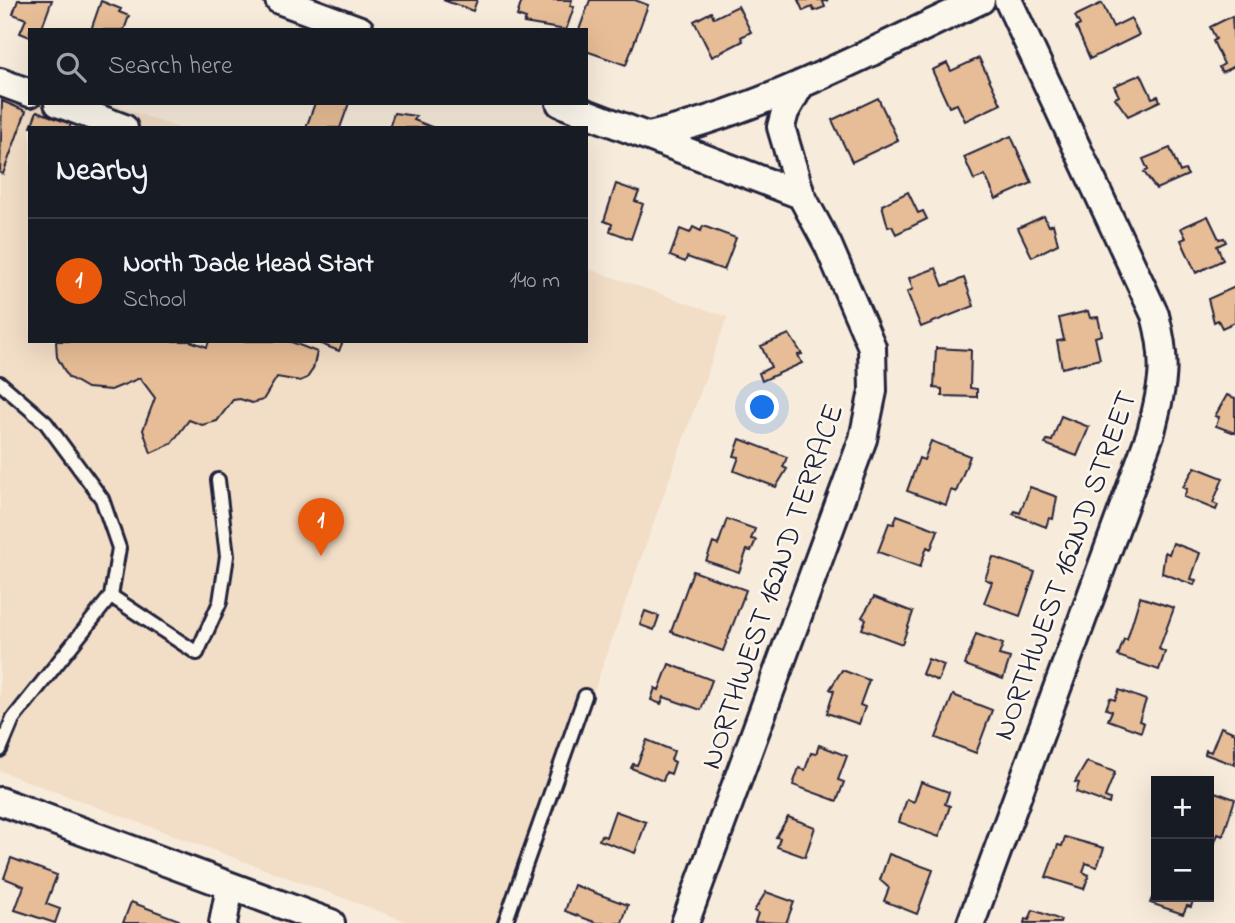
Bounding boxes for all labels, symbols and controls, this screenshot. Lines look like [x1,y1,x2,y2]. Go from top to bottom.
search box [28,28,588,105]
icon: search [52,48,90,86]
text: Search here [108,48,233,86]
text: Nearby [56,150,148,194]
text: North Dade Head Start [123,246,374,284]
text: 1 [75,265,83,298]
text: 140 m [510,265,560,298]
text: School [123,284,186,317]
street label: NORTHWEST 162ND STREET [983,385,1151,747]
your location [745,390,779,424]
street label: NORTHWEST 162ND TERRACE [691,398,857,776]
pin: 1 [298,498,344,556]
map controls [1151,776,1214,902]
button: + [1151,776,1214,839]
button: − [1151,839,1214,902]

